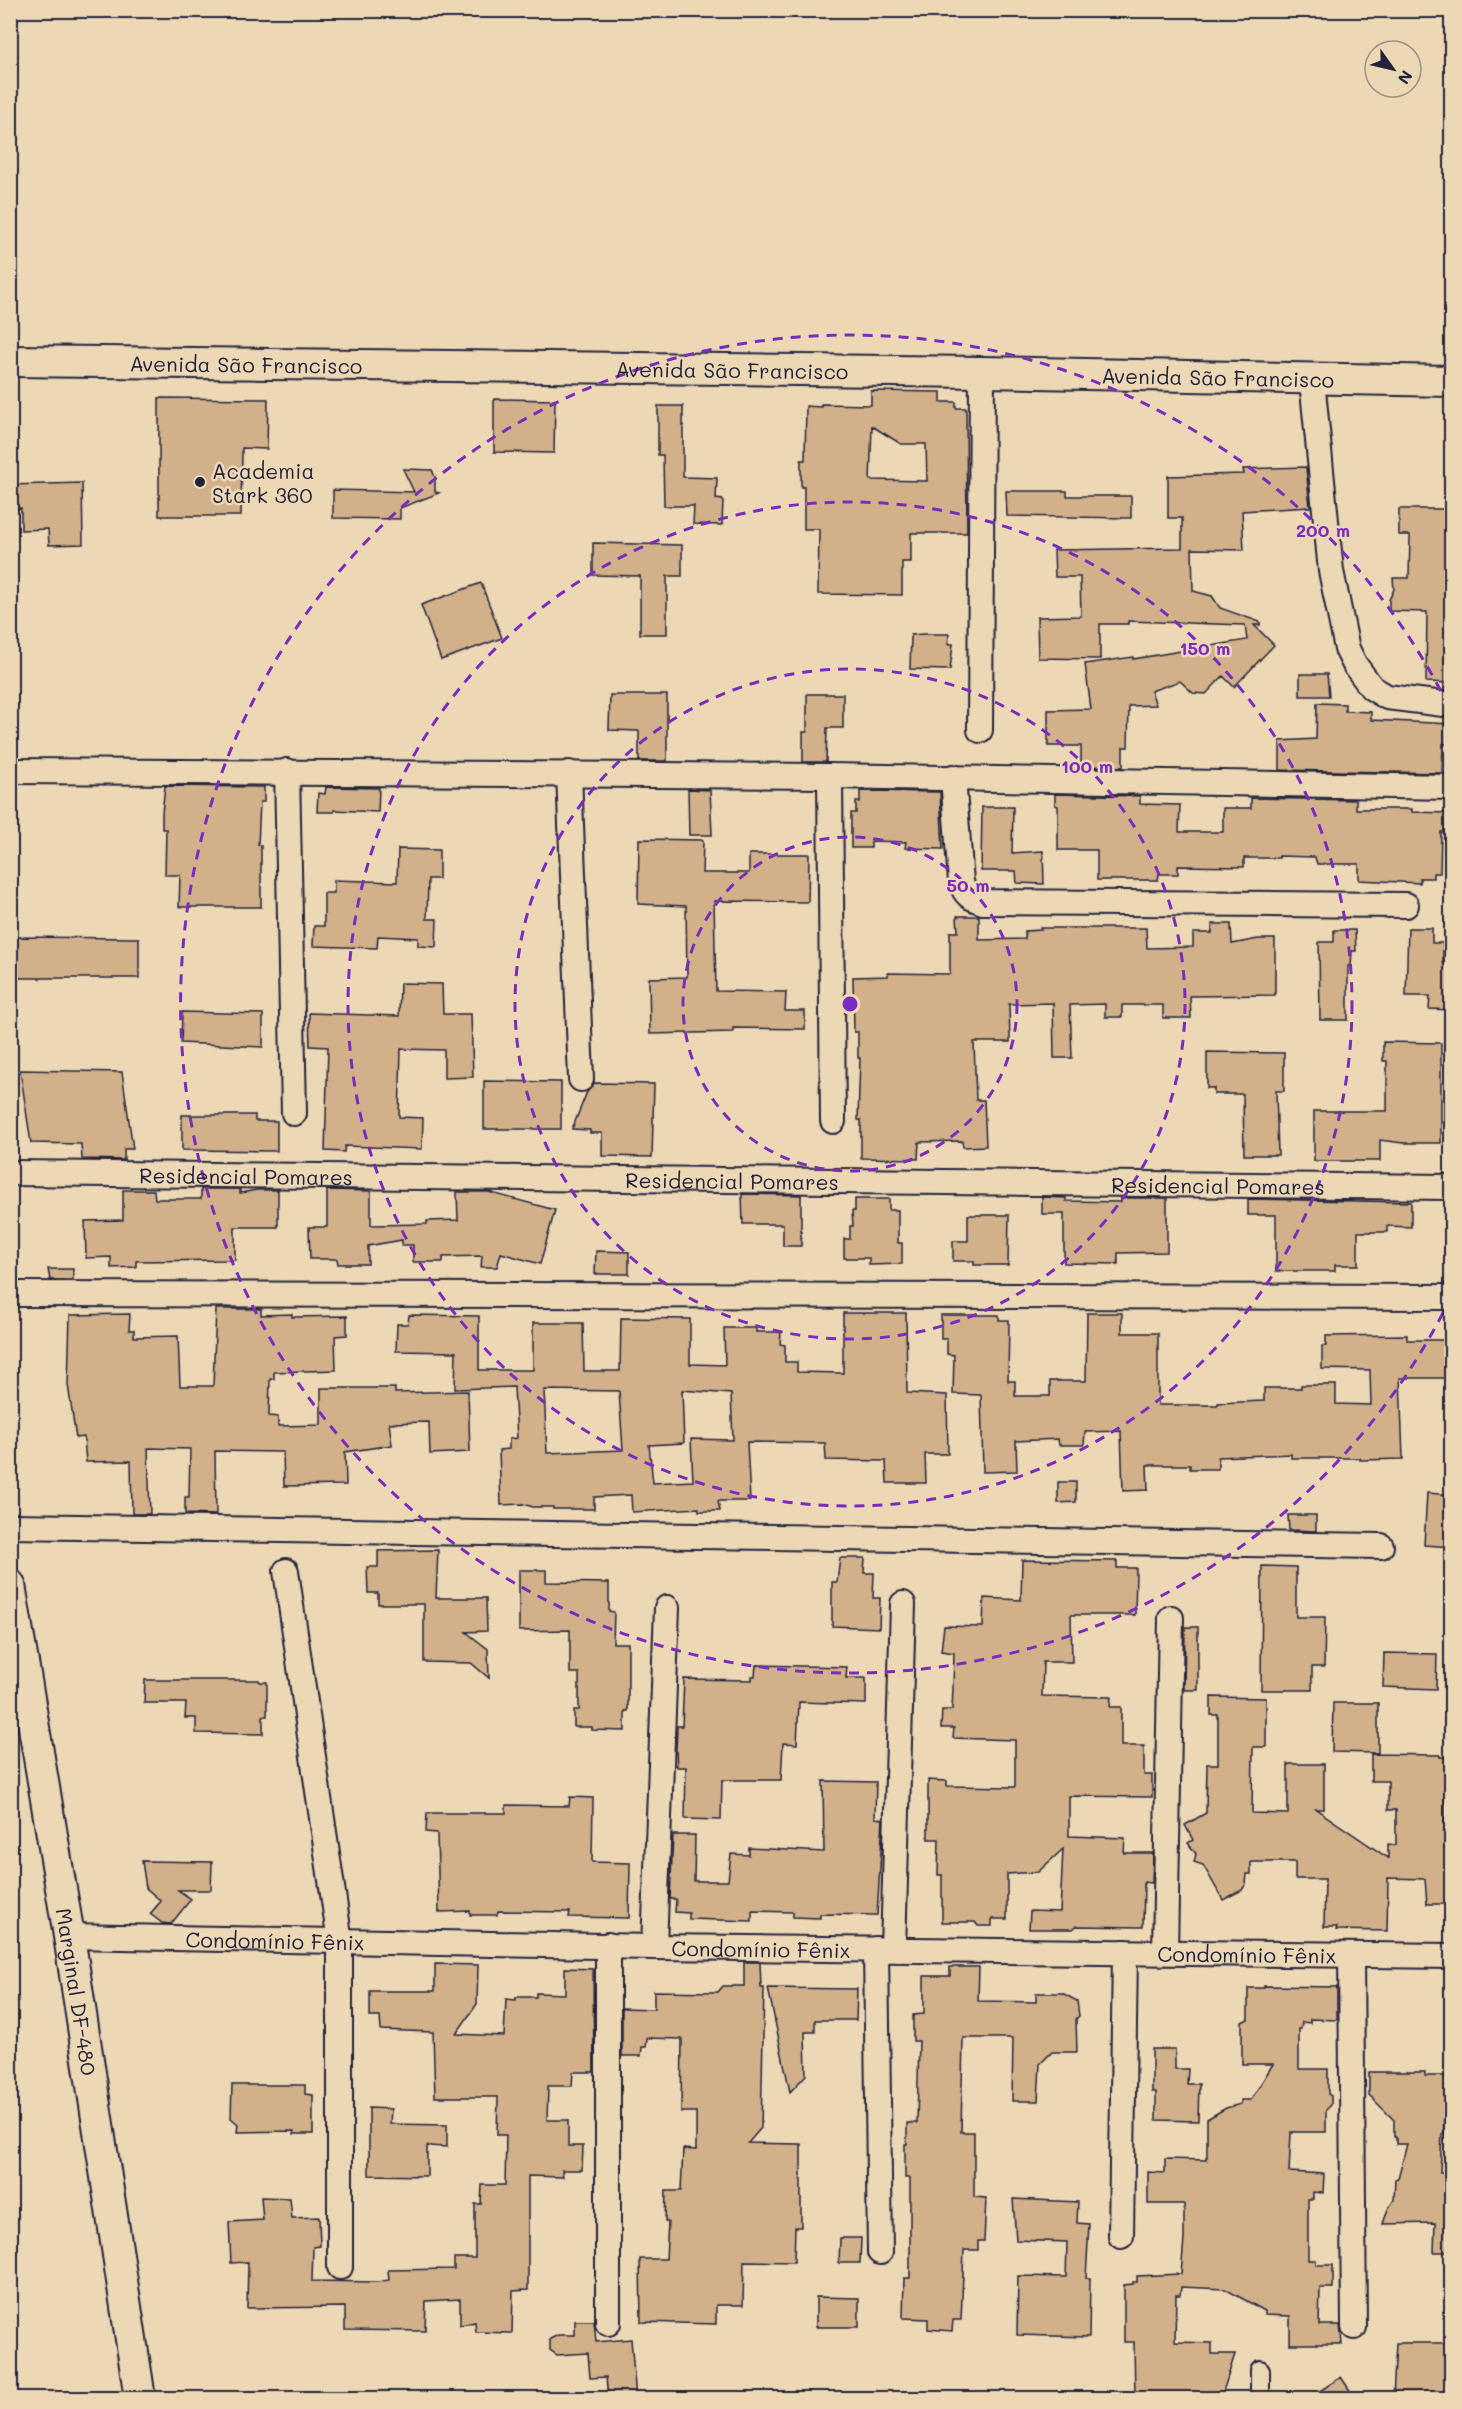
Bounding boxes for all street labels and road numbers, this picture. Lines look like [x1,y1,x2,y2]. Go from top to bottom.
street label: Avenida São Francisco [129,349,363,378]
street label: Avenida São Francisco [615,354,848,384]
street label: Avenida São Francisco [1101,361,1335,392]
street label: Residencial Pomares [139,1161,353,1190]
street label: Residencial Pomares [625,1165,839,1195]
street label: Residencial Pomares [1111,1170,1325,1199]
street label: Marginal DF-480 [51,1906,104,2077]
street label: Condomínio Fênix [185,1925,365,1955]
street label: Condomínio Fênix [671,1934,851,1963]
street label: Condomínio Fênix [1157,1939,1337,1968]

